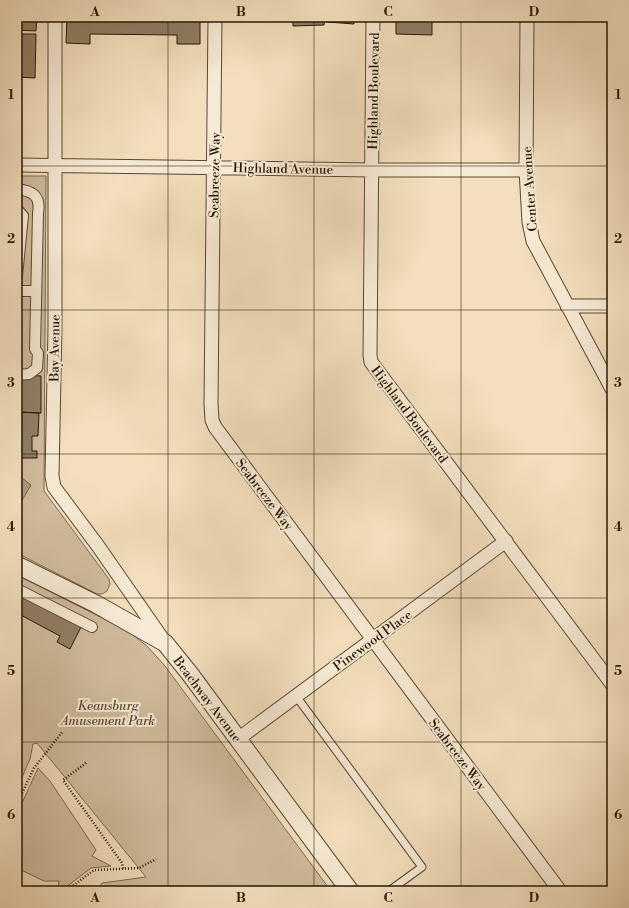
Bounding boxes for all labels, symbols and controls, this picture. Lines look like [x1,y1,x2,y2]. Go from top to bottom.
text: A [89,4,100,20]
text: B [236,4,246,20]
text: C [383,4,393,20]
text: D [529,4,539,20]
street label: Highland Boulevard [365,32,383,150]
text: 1 [8,87,15,103]
text: 1 [615,87,622,103]
street label: Seabreeze Way [206,131,224,218]
street label: Center Avenue [519,145,541,232]
street label: Highland Avenue [233,160,334,178]
text: 2 [7,231,15,247]
text: 2 [614,231,622,247]
street label: Bay Avenue [46,314,64,383]
street label: Highland Boulevard [367,363,451,467]
text: 3 [7,375,15,391]
text: 3 [614,375,622,391]
street label: Seabreeze Way [232,455,297,534]
text: 4 [7,519,16,535]
text: 4 [614,519,623,535]
street label: Pinewood Place [330,607,415,675]
street label: Beachway Avenue [169,653,245,746]
text: 5 [7,663,15,679]
text: 5 [614,663,622,679]
park label: Keansburg Amusement Park [59,698,155,729]
street label: Seabreeze Way [425,715,490,794]
text: 6 [7,807,15,823]
text: 6 [614,807,622,823]
text: A [89,890,100,906]
text: B [236,890,246,906]
text: C [383,890,393,906]
text: D [529,890,539,906]

